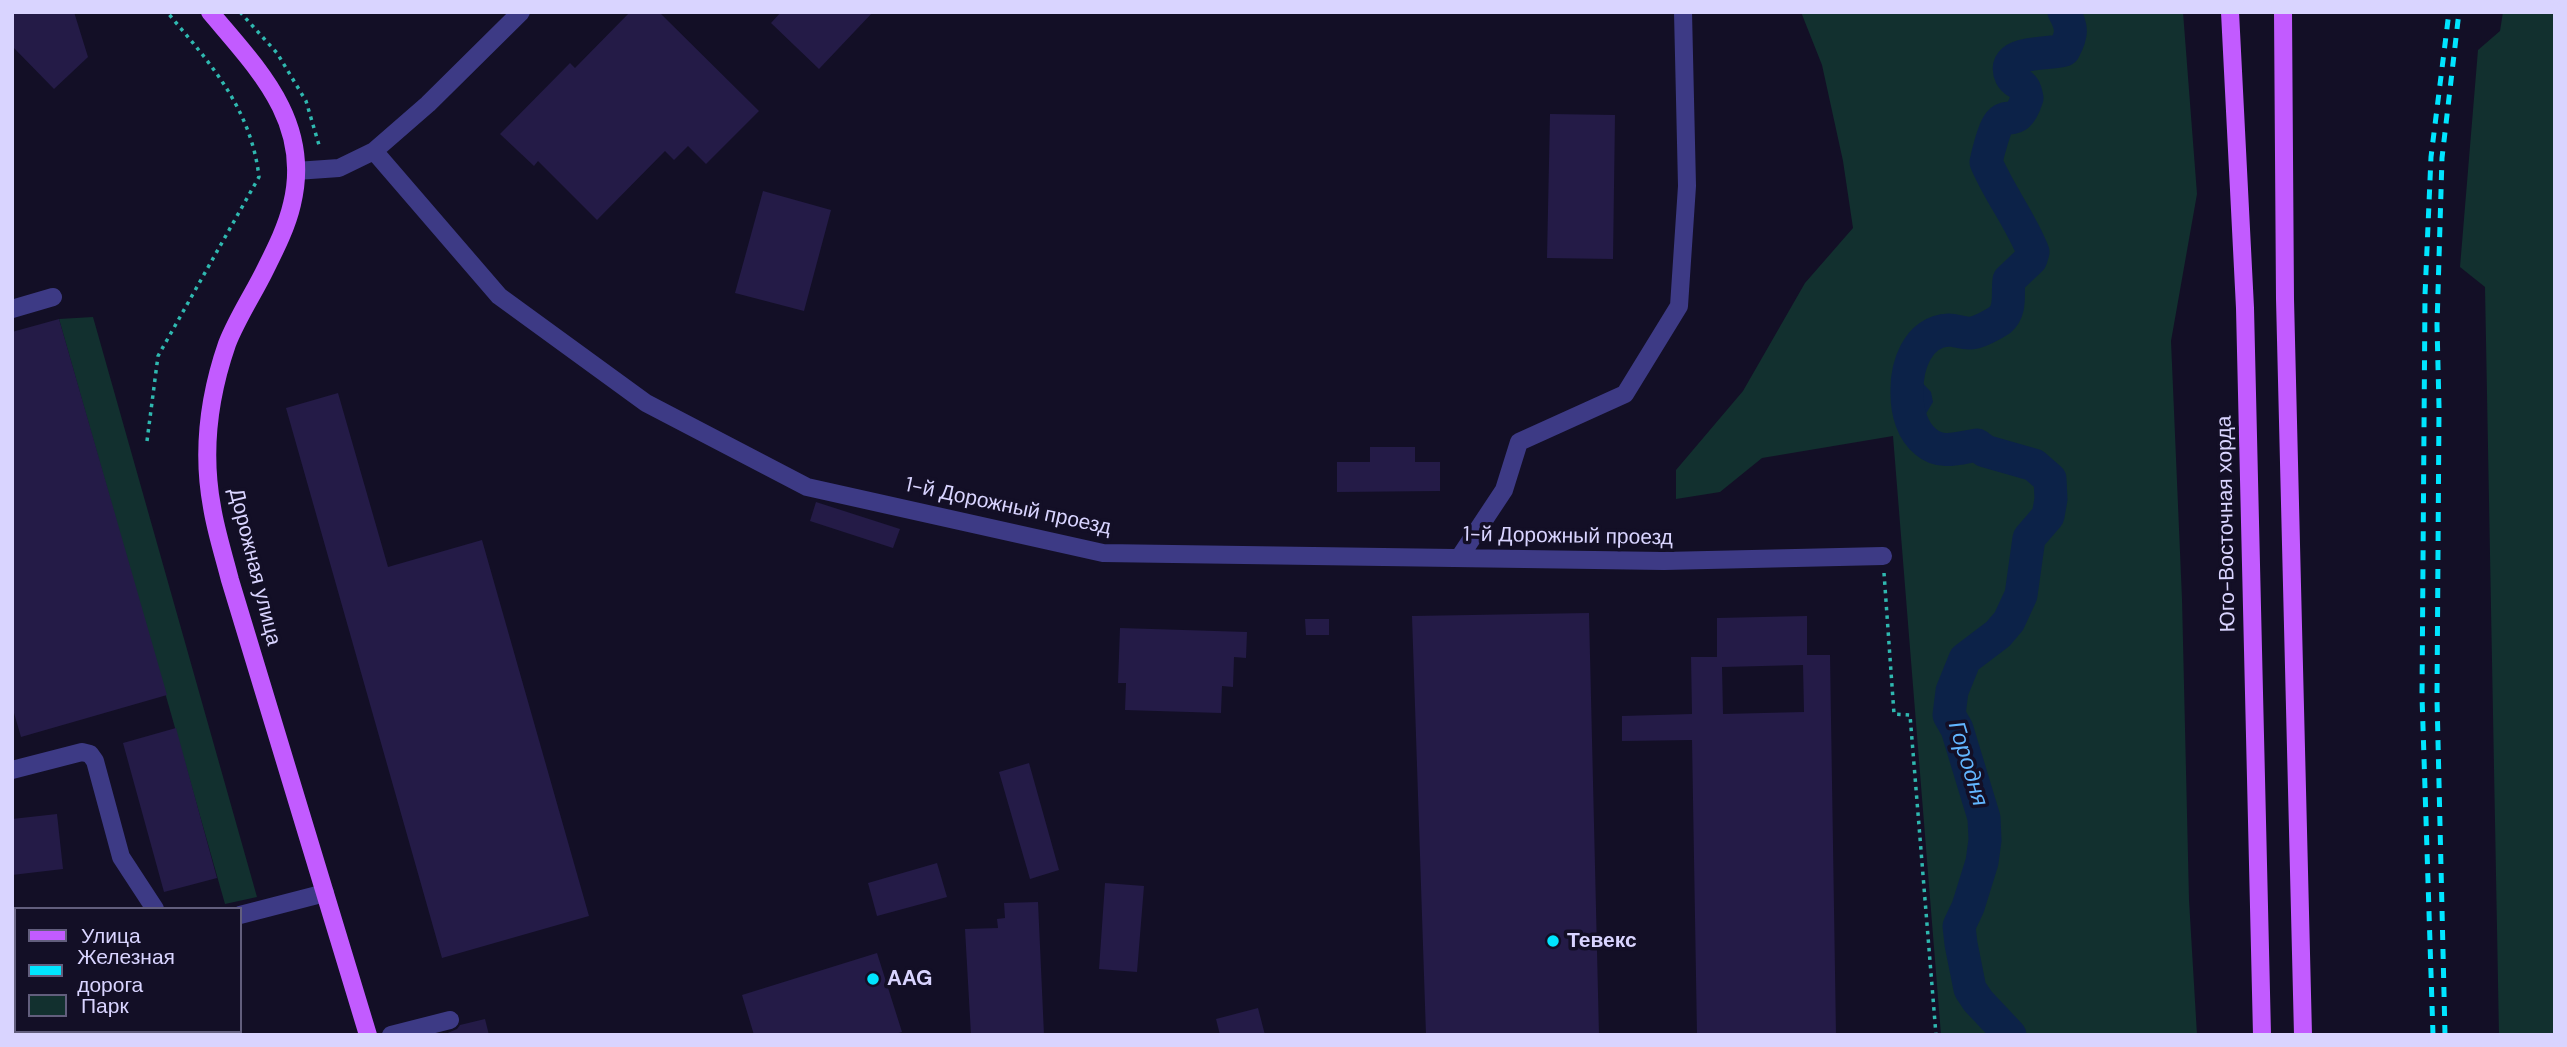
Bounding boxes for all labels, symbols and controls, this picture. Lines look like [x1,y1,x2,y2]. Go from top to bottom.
street label: Юго-Восточная хорда [2213,416,2241,632]
street label: 1-й Дорожный проезд [903,473,1113,541]
street label: Дорожная улица [222,486,286,648]
street label: 1-й Дорожный проезд [1463,523,1673,551]
water label: Городня [1941,718,1993,810]
legend [14,907,242,1033]
text: Улица [81,922,141,950]
place label: Тевекс [1567,928,1637,954]
marker: Тевекс [1545,933,1561,949]
text: Железная дорога [77,943,175,999]
place label: AAG [887,966,932,992]
marker: AAG [865,971,881,987]
text: Парк [81,992,129,1020]

